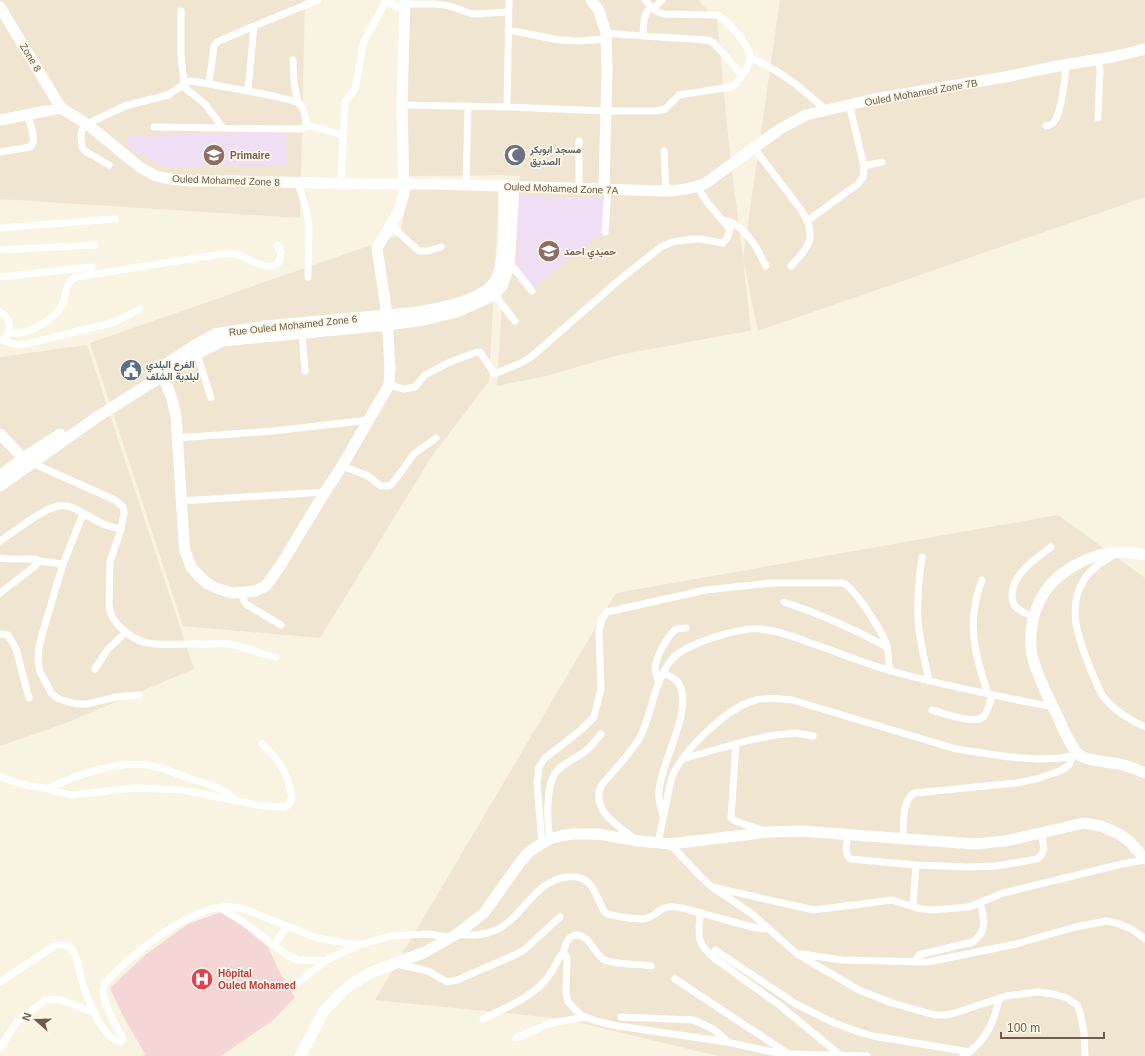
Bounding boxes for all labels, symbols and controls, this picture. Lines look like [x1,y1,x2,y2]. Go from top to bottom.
street label: Zone 8 [18,41,44,74]
street label: Ouled Mohamed Zone 7B [864,77,979,108]
school or university icon: Primaire [201,142,227,168]
mosque icon: مسجد ابوبكر الصديق [502,142,528,168]
place label: مسجد ابوبكر الصديق [529,144,582,168]
place label: Primaire [230,150,270,161]
street label: Ouled Mohamed Zone 8 [172,173,280,188]
street label: Ouled Mohamed Zone 7A [504,181,619,196]
school or university icon: حميدي احمد [536,238,562,264]
place label: حميدي احمد [564,246,616,260]
street label: Rue Ouled Mohamed Zone 6 [228,313,358,338]
public building icon: الفرع البلدي لبلدية الشلف [118,357,144,383]
place label: الفرع البلدي لبلدية الشلف [146,359,199,383]
hospital icon: Hôpital Ouled Mohamed [189,966,215,992]
place label: Hôpital Ouled Mohamed [218,968,296,991]
north arrow [16,1000,56,1040]
text: N [20,1011,34,1022]
scale bar [1001,1014,1104,1040]
text: 100 m [1007,1021,1040,1035]

